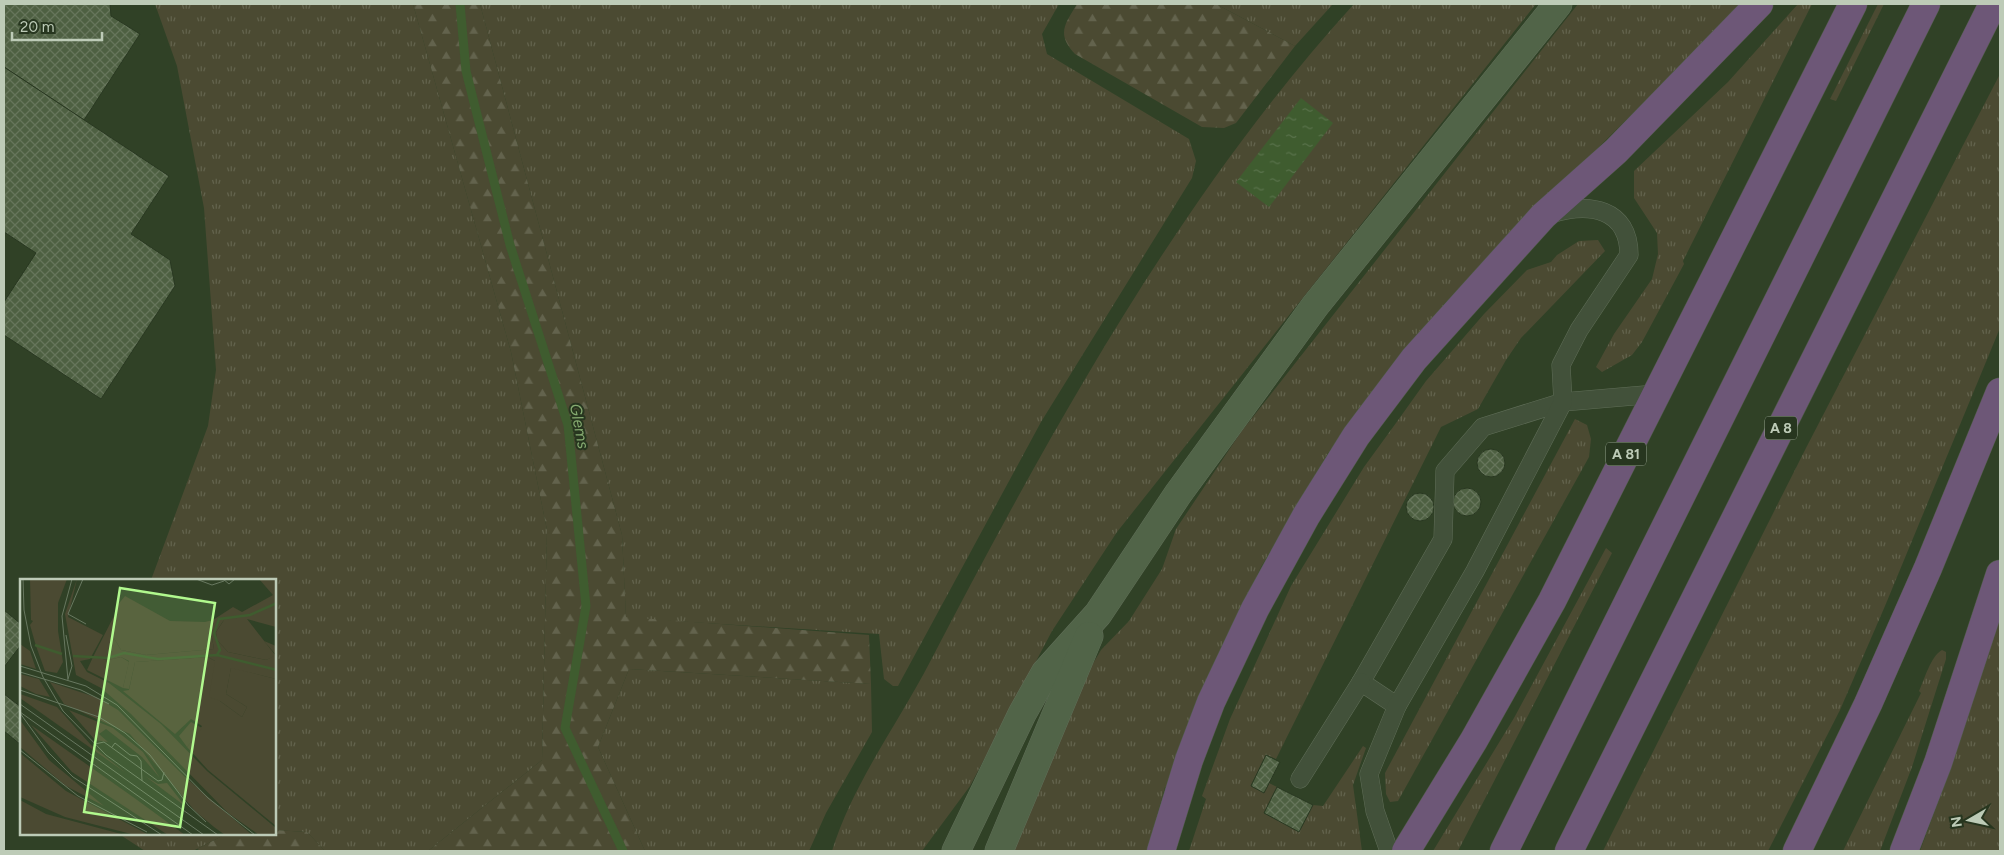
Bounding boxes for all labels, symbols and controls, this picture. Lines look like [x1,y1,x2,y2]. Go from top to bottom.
scale bar [12,10,102,42]
text: 20 m [20,18,54,36]
water label: Glems [566,402,593,451]
road number: A 8 [1765,416,1797,439]
road number: A 81 [1606,442,1646,466]
inset map [20,579,276,835]
north arrow [1944,795,1994,845]
text: N [1947,815,1966,829]

